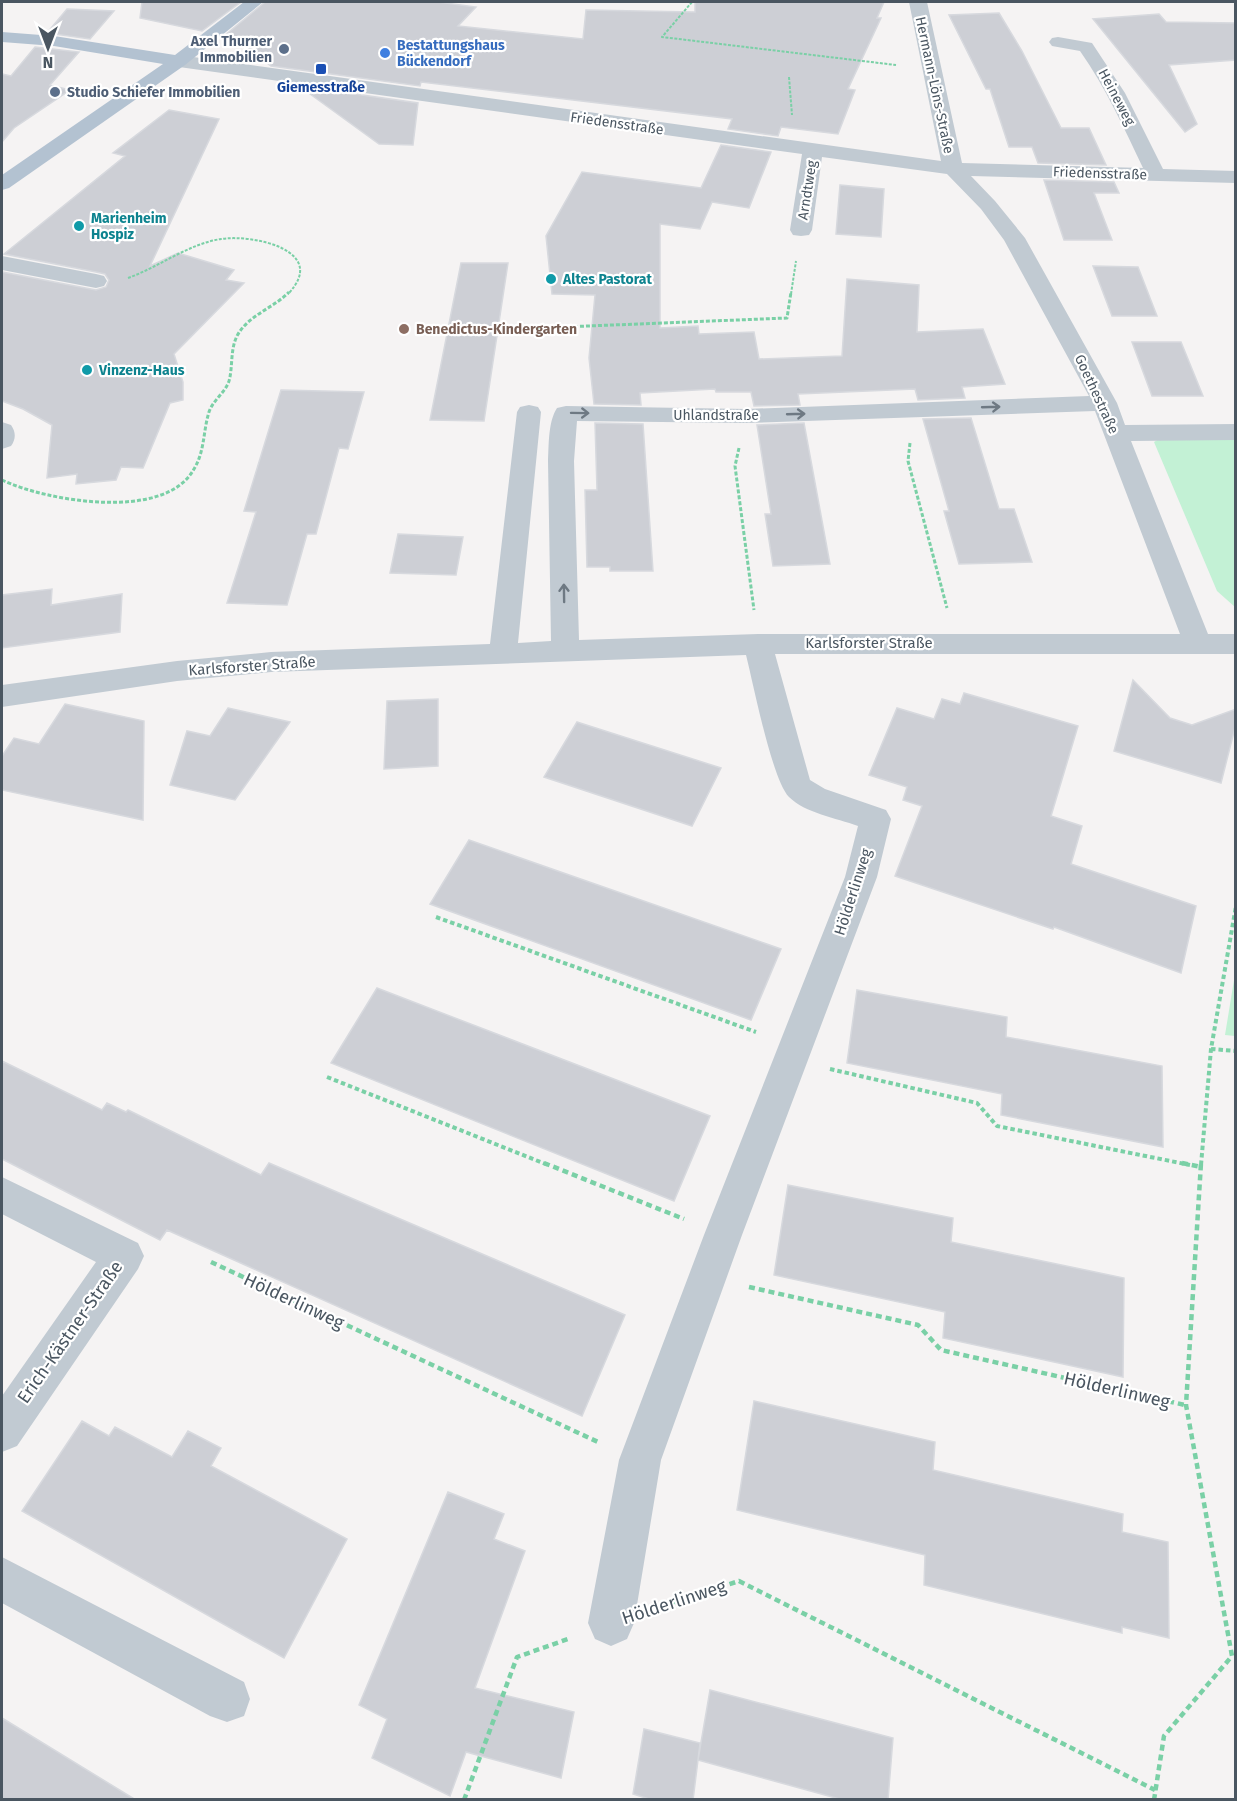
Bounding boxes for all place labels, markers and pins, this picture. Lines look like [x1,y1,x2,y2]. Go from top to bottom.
place label: Axel Thurner Immobilien [190,33,272,66]
place label: Bestattungshaus Bückendorf [397,37,505,70]
marker: Axel Thurner Immobilien [277,42,291,56]
marker: Bestattungshaus Bückendorf [378,46,392,60]
marker: Giemesstraße [314,62,328,76]
place label: Giemesstraße [277,79,365,96]
place label: Studio Schiefer Immobilien [67,84,240,101]
marker: Studio Schiefer Immobilien [48,85,62,99]
place label: Marienheim Hospiz [91,210,167,243]
marker: Marienheim Hospiz [72,219,86,233]
place label: Altes Pastorat [562,271,652,288]
marker: Altes Pastorat [544,272,558,286]
place label: Benedictus-Kindergarten [416,321,577,338]
marker: Benedictus-Kindergarten [397,322,411,336]
place label: Vinzenz-Haus [98,362,185,379]
marker: Vinzenz-Haus [80,363,94,377]

